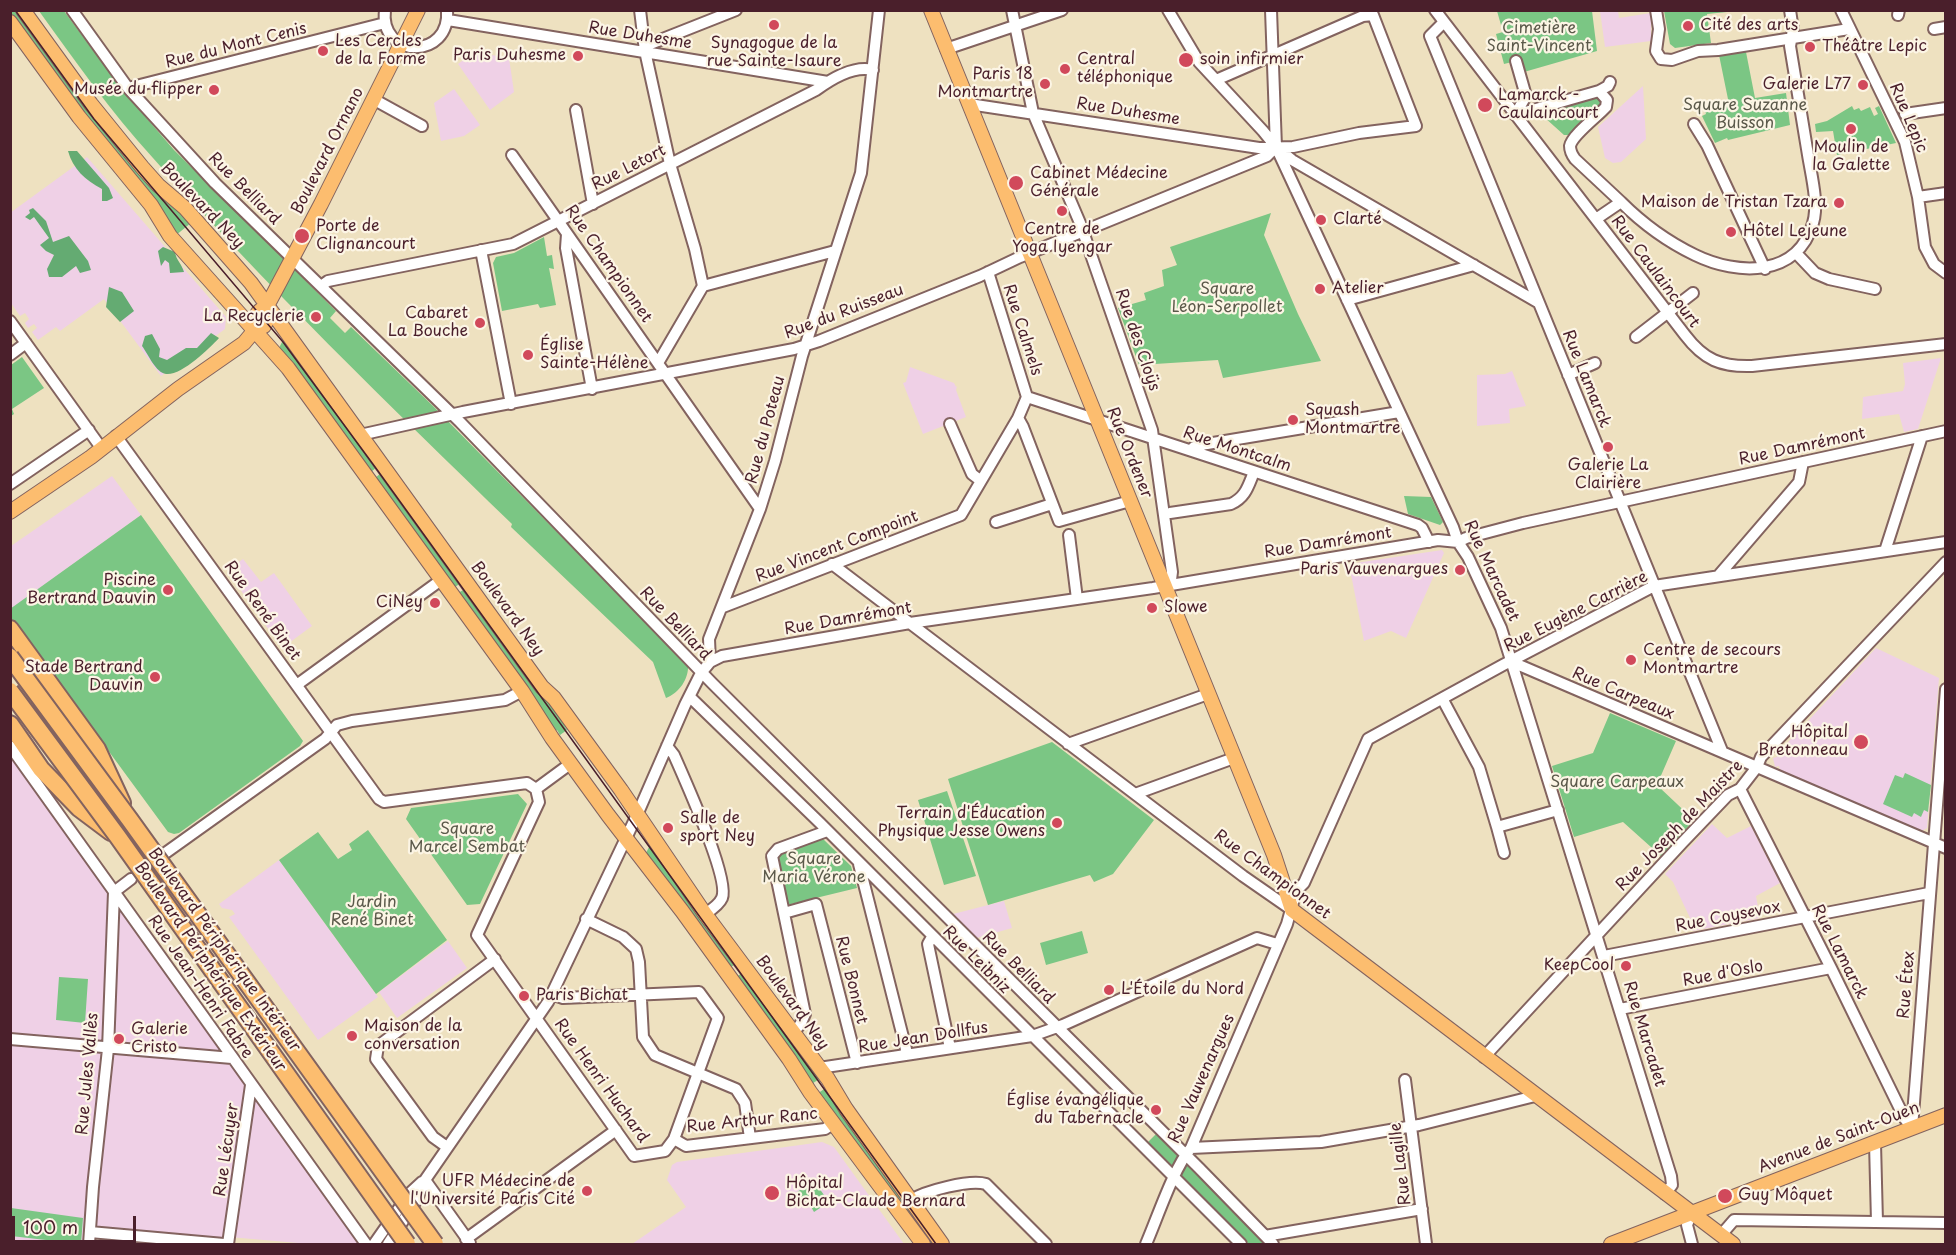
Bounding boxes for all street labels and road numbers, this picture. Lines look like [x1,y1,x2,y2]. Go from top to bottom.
street label: Rue Duhesme [587,18,693,54]
street label: Rue du Mont Cenis [163,19,309,73]
street label: Rue Lepic [1885,80,1931,156]
street label: Boulevard Ornano [288,84,368,218]
street label: Rue Duhesme [1075,94,1181,130]
street label: Rue Letort [589,141,669,195]
street label: Rue Belliard [204,149,284,229]
street label: Boulevard Ney [156,159,248,253]
street label: Rue Championnet [560,201,656,327]
street label: Rue Caulaincourt [1607,212,1703,332]
street label: Rue du Ruisseau [782,280,906,344]
street label: Rue Calmels [998,282,1046,378]
street label: Rue des Cloÿs [1111,286,1163,394]
street label: Rue Lamarck [1558,327,1614,431]
street label: Rue du Poteau [742,374,790,486]
street label: Rue Ordener [1102,405,1156,501]
street label: Rue Montcalm [1180,423,1294,477]
street label: Rue Damrémont [1737,424,1867,470]
street label: Rue Vincent Compoint [753,507,921,587]
street label: Rue Marcadet [1459,517,1523,625]
street label: Rue Damrémont [1263,523,1393,563]
street label: Rue René Binet [220,558,304,664]
street label: Boulevard Ney [466,558,548,660]
street label: Rue Eugène Carrière [1501,567,1651,657]
street label: Rue Belliard [635,583,715,665]
street label: Rue Damrémont [783,598,913,640]
street label: Rue Carpeaux [1569,664,1677,724]
street label: Rue Joseph de Maistre [1613,757,1747,895]
street label: Rue Championnet [1210,826,1334,924]
street label: Boulevard Périphérique Intérieur [143,844,305,1056]
street label: Boulevard Périphérique Extérieur [130,858,290,1076]
street label: Rue Coysevox [1674,897,1782,937]
street label: Rue Lamarck [1807,901,1871,1003]
street label: Rue Jean-Henri Fabre [143,912,257,1062]
street label: Rue Leibniz [938,922,1014,998]
street label: Rue Belliard [978,928,1058,1008]
street label: Rue Bonnet [831,934,871,1026]
street label: Rue Étex [1894,950,1920,1020]
street label: Boulevard Ney [751,952,833,1054]
street label: Rue d'Oslo [1681,957,1765,991]
street label: Rue Marcadet [1619,979,1669,1089]
street label: Rue Vauvenargues [1165,1011,1239,1147]
street label: Rue Jules Vallès [73,1012,103,1136]
street label: Rue Henri Huchard [550,1015,652,1147]
street label: Rue Jean Dollfus [857,1018,989,1058]
street label: Avenue de Saint-Ouen [1756,1098,1922,1178]
street label: Rue Lécuyer [211,1102,243,1198]
street label: Rue Arthur Ranc [685,1105,819,1137]
street label: Rue Lagille [1386,1122,1416,1206]

